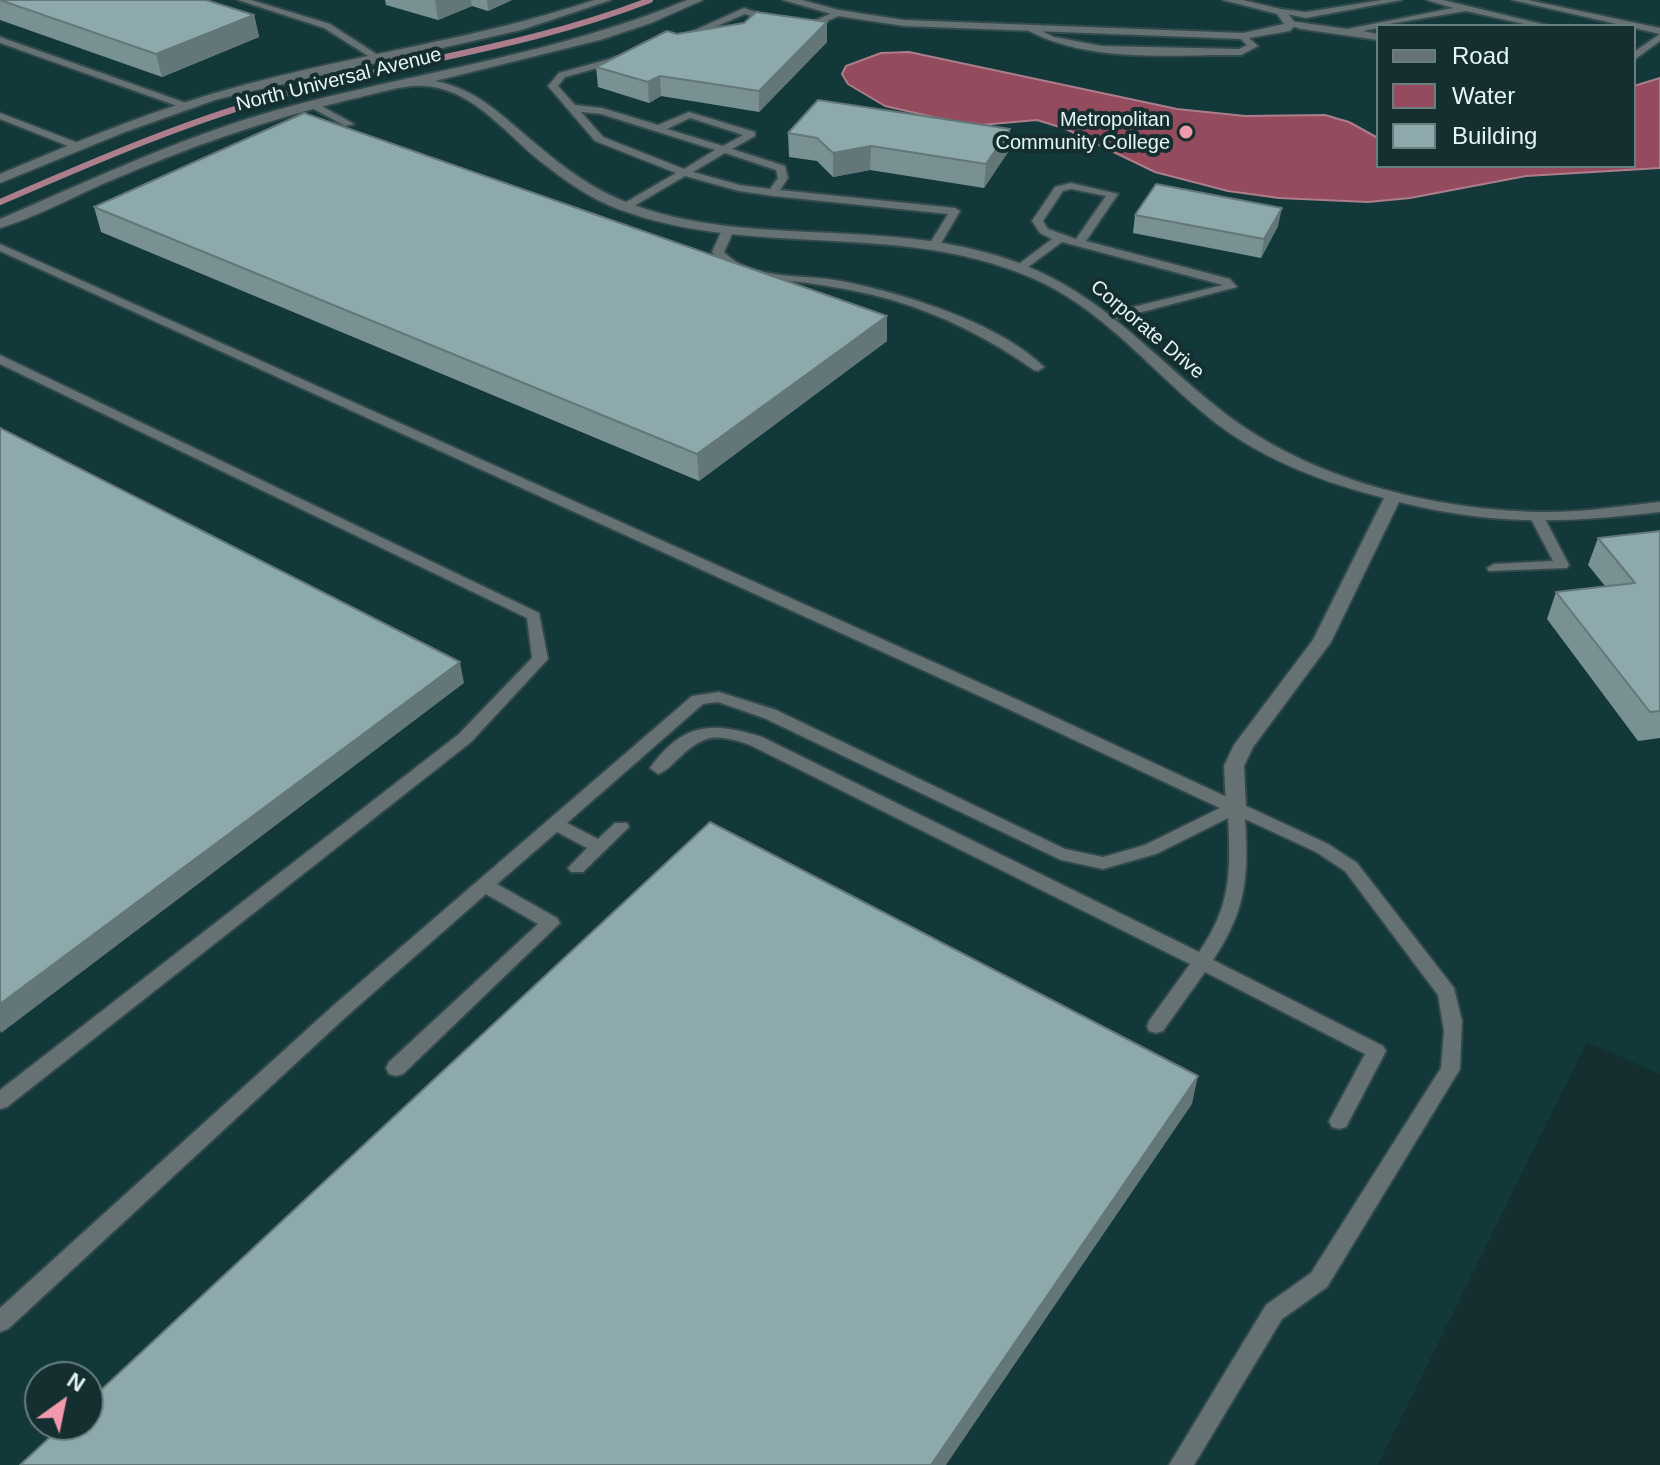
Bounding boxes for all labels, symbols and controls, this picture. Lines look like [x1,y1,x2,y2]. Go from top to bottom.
legend [1376,24,1636,168]
text: Road [1452,42,1509,69]
street label: North Universal Avenue [234,43,444,117]
text: Water [1452,82,1515,109]
place label: Metropolitan Community College [995,108,1170,155]
text: Building [1452,122,1537,149]
marker: Metropolitan Community College [1177,123,1195,141]
street label: Corporate Drive [1085,275,1209,385]
north arrow [24,1361,104,1441]
text: N [63,1367,90,1397]

